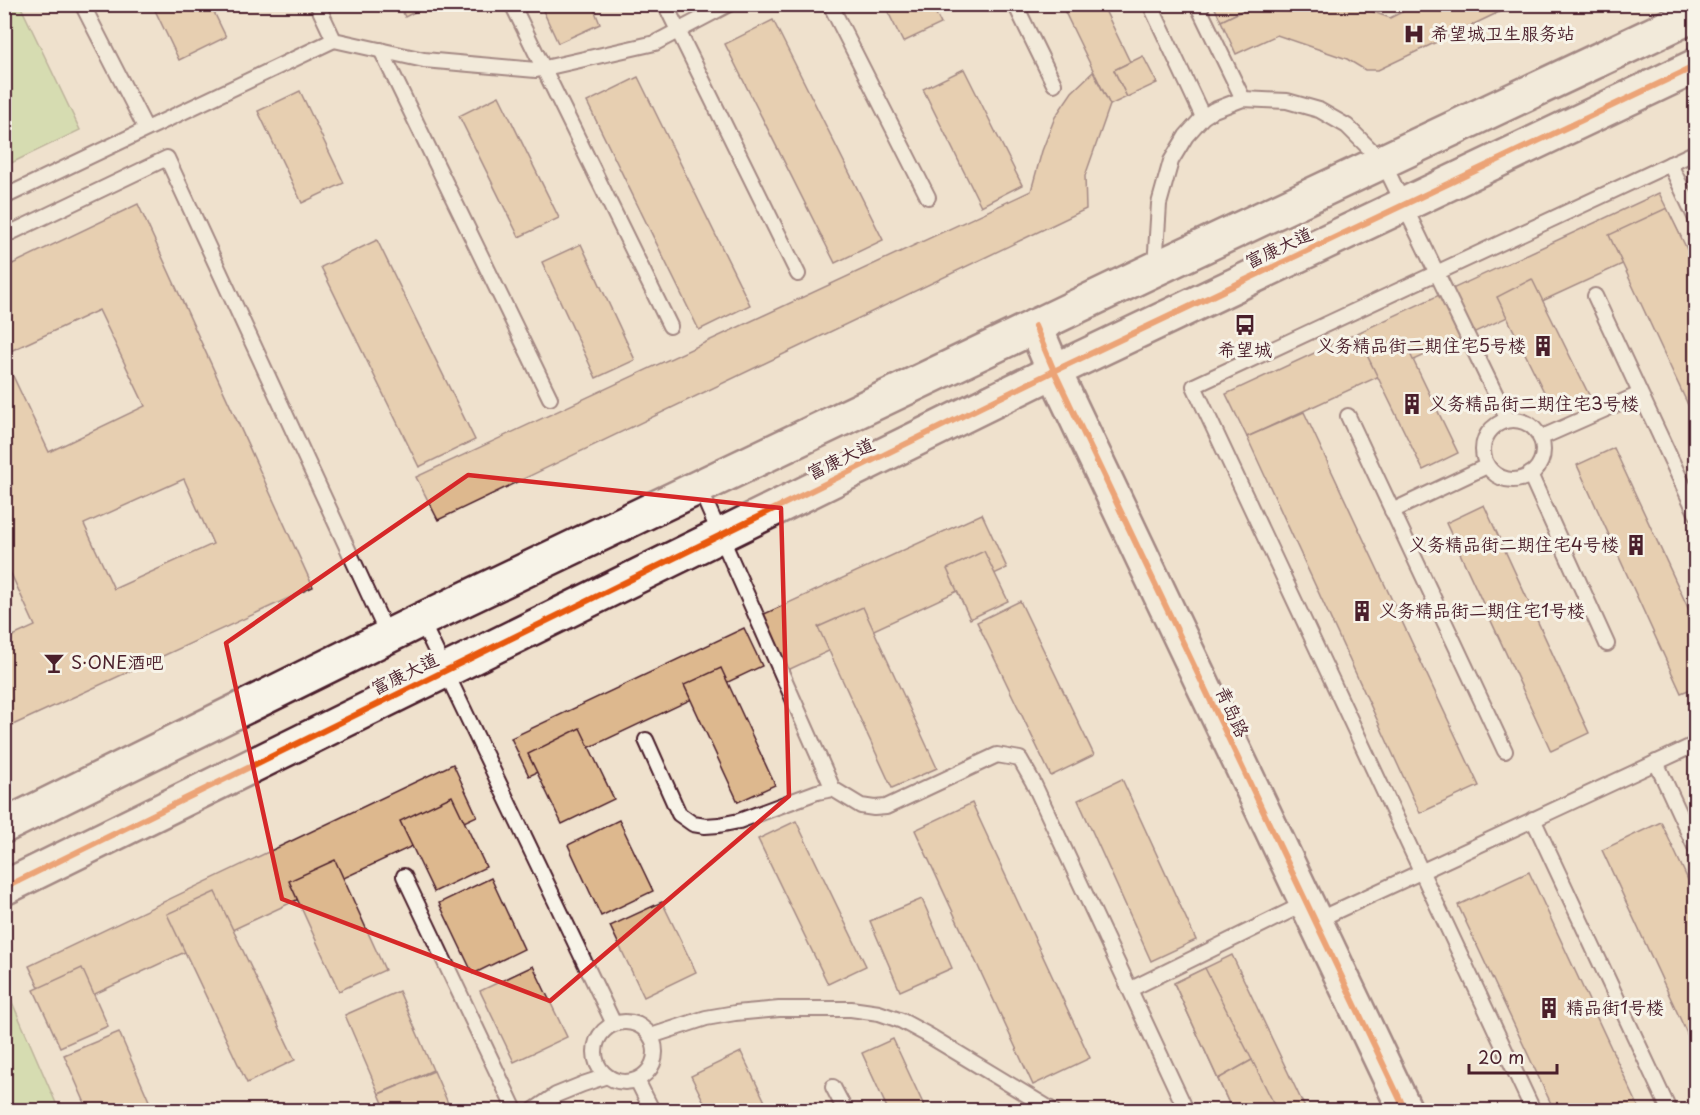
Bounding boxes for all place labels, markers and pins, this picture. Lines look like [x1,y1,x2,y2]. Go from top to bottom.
place label: 希望城卫生服务站 [1431,19,1575,46]
hospital icon: 希望城卫生服务站 [1402,22,1426,46]
bus stop icon: 希望城 [1233,313,1257,337]
place label: 义务精品街二期住宅5号楼 [1316,331,1526,358]
building icon: 义务精品街二期住宅5号楼 [1531,334,1555,358]
place label: 希望城 [1218,335,1272,362]
place label: 义务精品街二期住宅3号楼 [1429,389,1639,416]
building icon: 义务精品街二期住宅3号楼 [1400,392,1424,416]
place label: 义务精品街二期住宅4号楼 [1409,530,1619,557]
building icon: 义务精品街二期住宅4号楼 [1624,533,1648,557]
place label: 义务精品街二期住宅1号楼 [1379,596,1585,623]
building icon: 义务精品街二期住宅1号楼 [1350,599,1374,623]
place label: S·ONE酒吧 [71,648,163,675]
bar icon: S·ONE酒吧 [42,651,66,675]
place label: 精品街1号楼 [1566,993,1664,1020]
building icon: 精品街1号楼 [1537,996,1561,1020]

